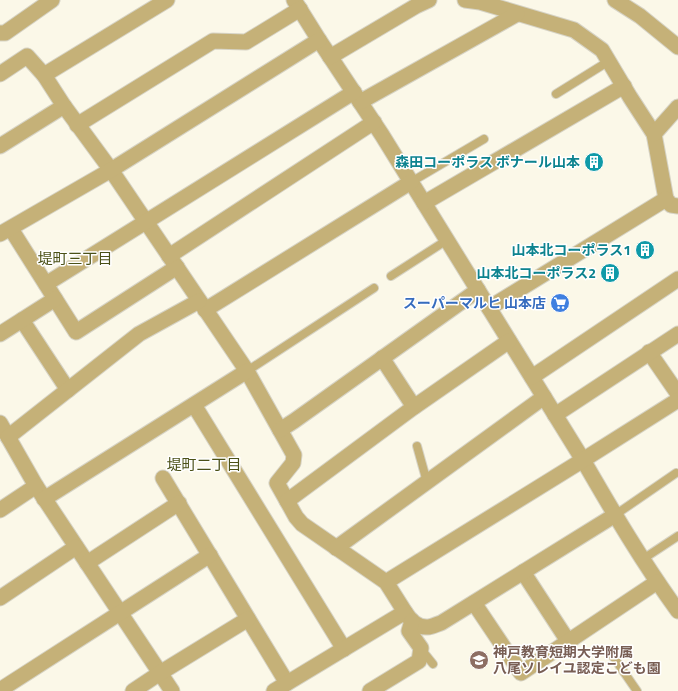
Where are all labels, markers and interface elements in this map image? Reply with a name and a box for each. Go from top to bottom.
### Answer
place label: 森田コーポラス ボナール山本 [395,151,580,172]
building icon: 森田コーポラス ボナール山本 [583,151,605,173]
place label: 山本北コーポラス1 [511,239,631,260]
building icon: 山本北コーポラス1 [634,239,656,261]
district label: 堤町三丁目 [37,247,113,270]
place label: 山本北コーポラス2 [476,262,596,283]
building icon: 山本北コーポラス2 [599,262,621,284]
place label: スーパーマルヒ 山本店 [403,292,546,313]
supermarket icon: スーパーマルヒ 山本店 [549,292,571,314]
district label: 堤町二丁目 [166,453,242,476]
place label: 神戸教育短期大学附属 八尾ソレイユ認定こども園 [493,641,661,678]
school or university icon: 神戸教育短期大学附属 八尾ソレイユ認定こども園 [468,649,490,671]

